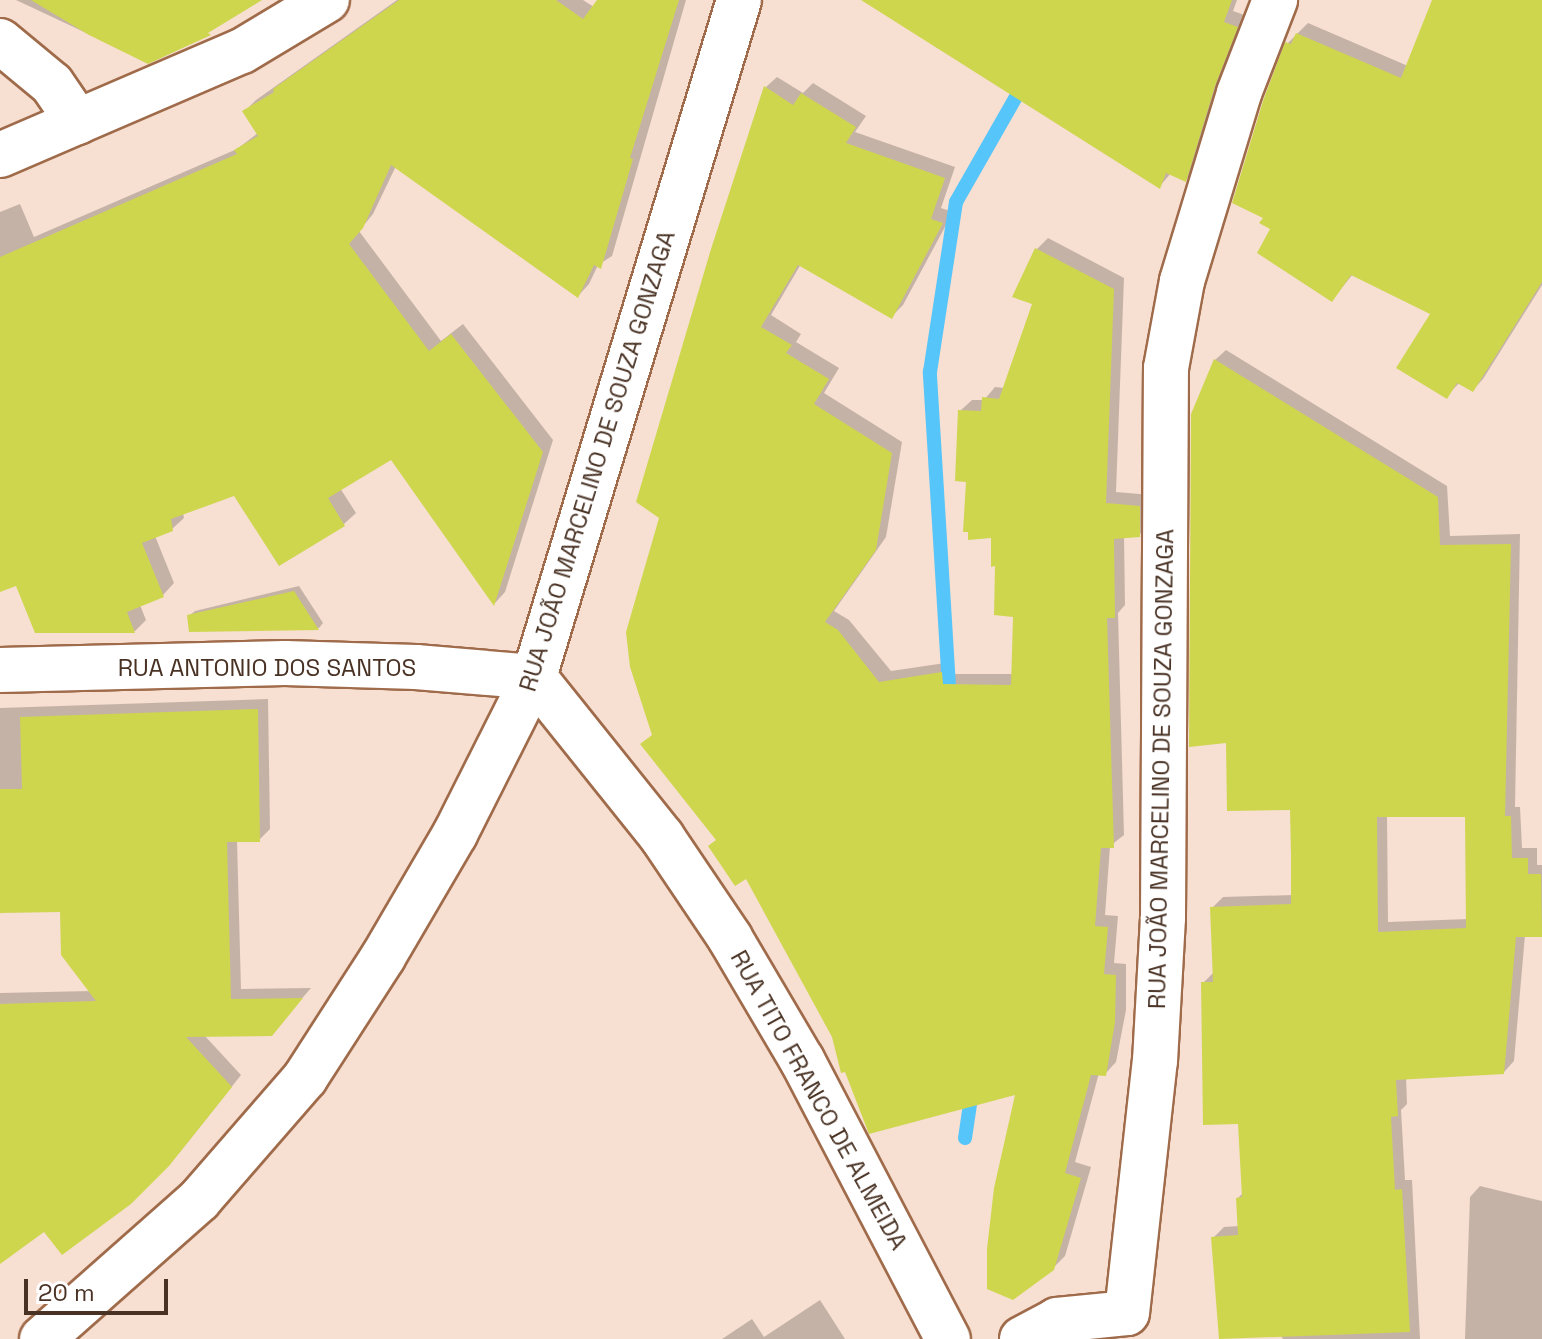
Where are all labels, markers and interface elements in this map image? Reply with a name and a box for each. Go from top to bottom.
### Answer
street label: RUA JOÃO MARCELINO DE SOUZA GONZAGA [513,227,681,695]
street label: RUA JOÃO MARCELINO DE SOUZA GONZAGA [1142,528,1180,1010]
street label: RUA ANTONIO DOS SANTOS [117,654,417,682]
street label: RUA TITO FRANCO DE ALMEIDA [724,945,914,1255]
scale bar [28,1263,172,1313]
text: 20 m [38,1277,95,1308]

